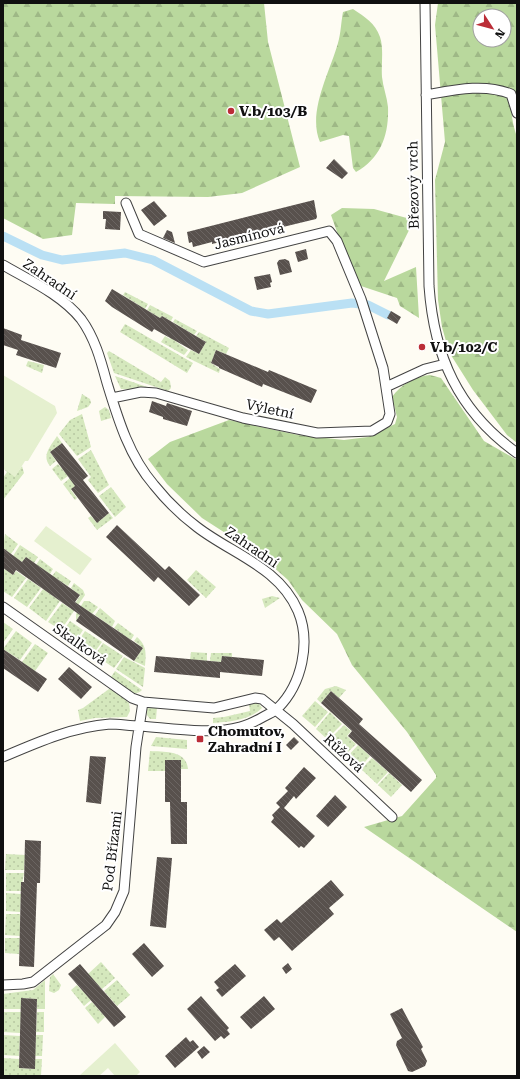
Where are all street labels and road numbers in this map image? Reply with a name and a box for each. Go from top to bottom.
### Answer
street label: Březový vrch [404,141,422,229]
street label: Jasmínová [212,219,286,252]
street label: Zahradní [20,255,80,303]
street label: Výletní [245,396,296,422]
street label: Zahradní [222,523,282,571]
street label: Skalková [50,620,110,668]
street label: Růžová [321,731,367,776]
street label: Pod Břízami [99,809,125,892]

